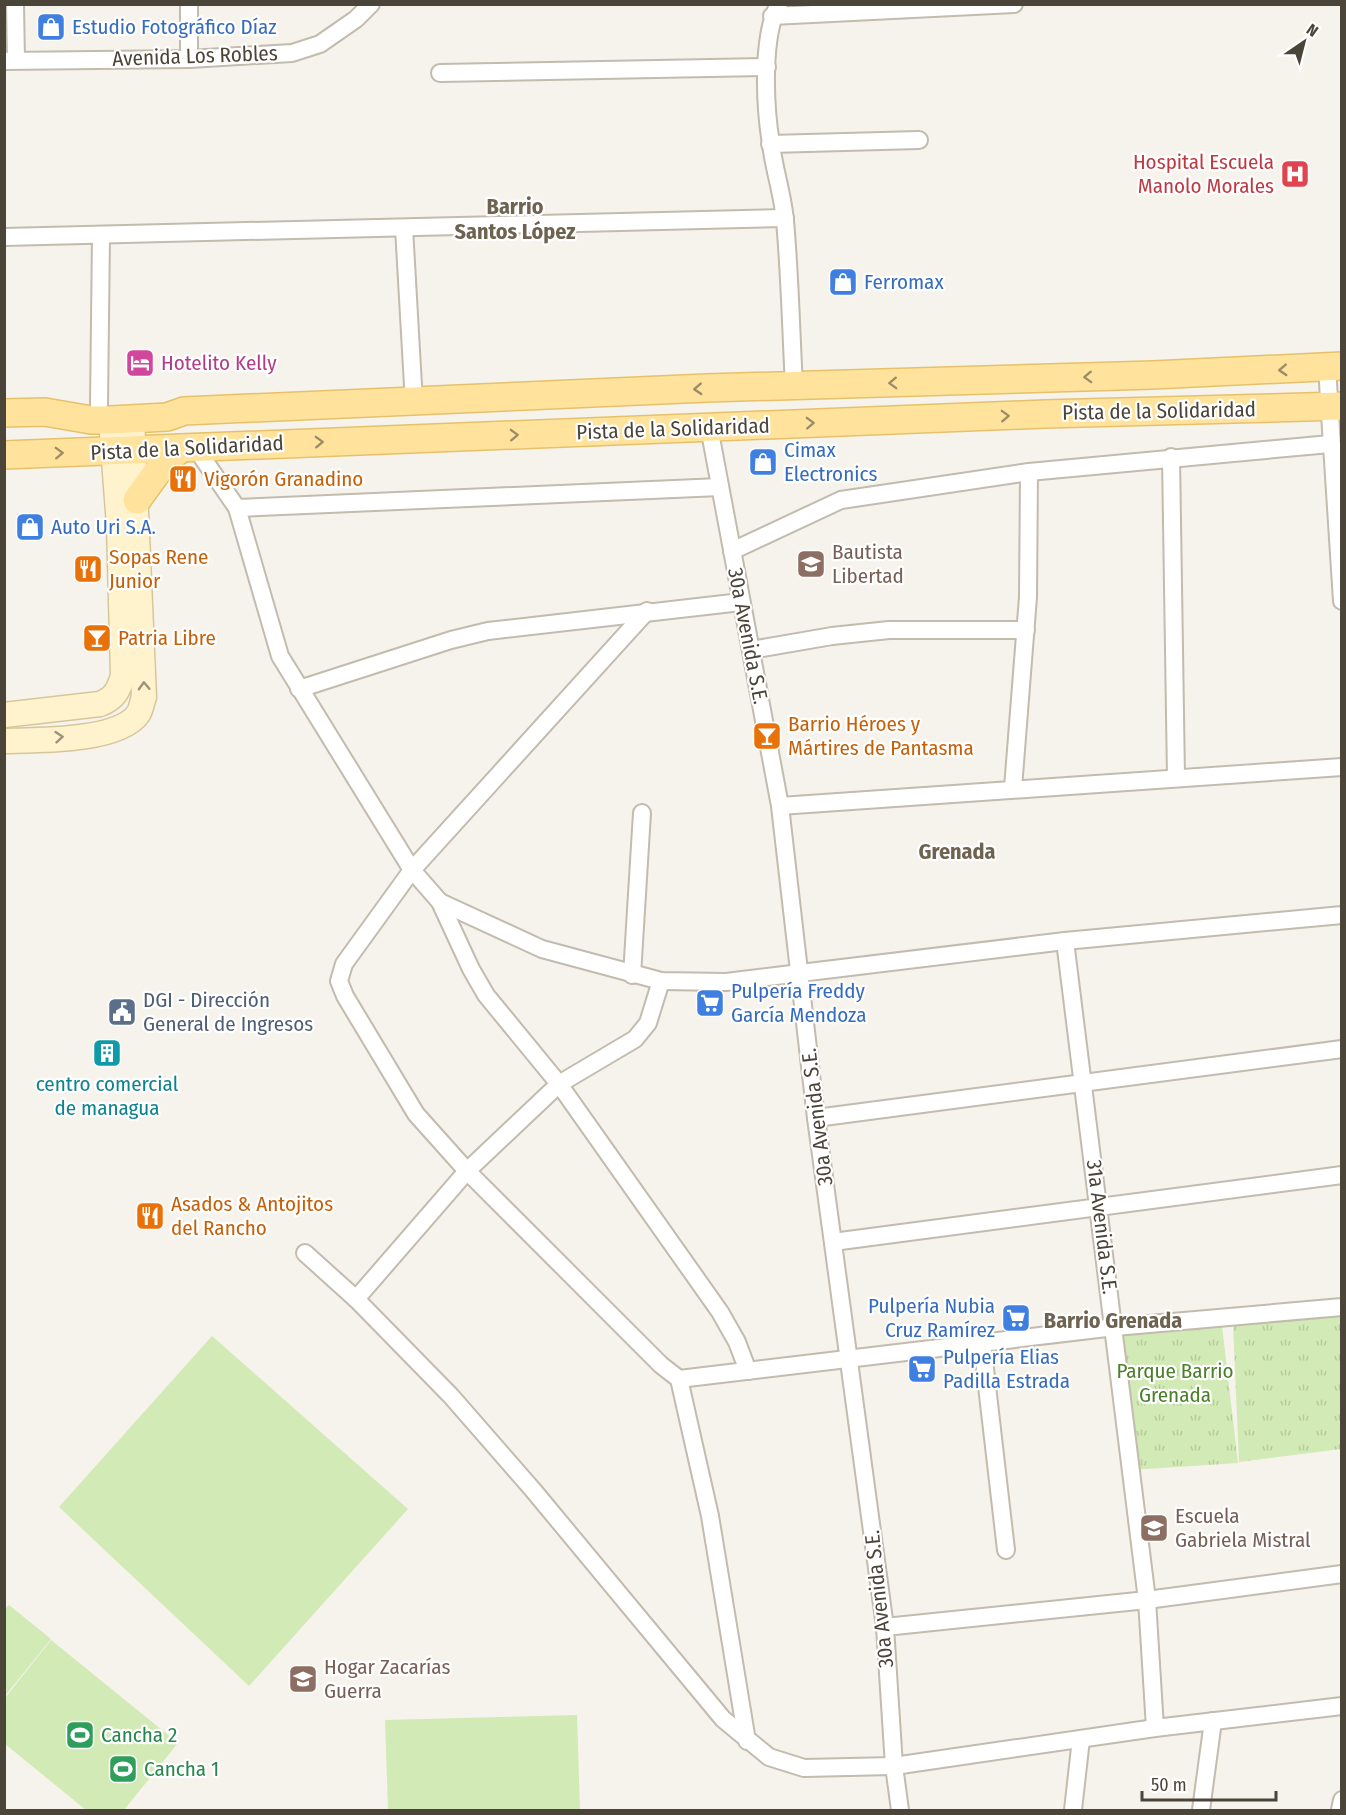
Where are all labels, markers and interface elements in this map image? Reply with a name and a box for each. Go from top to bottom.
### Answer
shop icon: Estudio Fotográfico Díaz [35,11,67,43]
north arrow [1274,12,1334,72]
place label: Estudio Fotográfico Díaz [72,14,277,40]
text: N [1303,20,1322,41]
street label: Avenida Los Robles [112,40,278,72]
place label: Hospital Escuela Manolo Morales [1133,149,1274,199]
hospital icon: Hospital Escuela Manolo Morales [1279,158,1311,190]
district label: Barrio Santos López [455,193,575,245]
shop icon: Ferromax [827,266,859,298]
place label: Ferromax [864,269,944,295]
hotel icon: Hotelito Kelly [124,347,156,379]
place label: Hotelito Kelly [161,350,277,376]
one-way arrow [1279,363,1288,376]
one-way arrow [1084,371,1093,383]
one-way arrow [889,377,898,389]
one-way arrow [694,382,703,395]
street label: Pista de la Solidaridad [1062,396,1256,426]
one-way arrow [1000,409,1009,422]
street label: Pista de la Solidaridad [576,413,770,445]
one-way arrow [805,417,814,430]
one-way arrow [509,428,518,441]
street label: Pista de la Solidaridad [90,430,284,466]
one-way arrow [314,436,323,448]
place label: Cimax Electronics [784,437,878,487]
shop icon: Cimax Electronics [747,446,779,478]
one-way arrow [55,447,64,459]
restaurant icon: Vigorón Granadino [167,463,199,495]
place label: Vigorón Granadino [204,466,363,492]
shop icon: Auto Uri S.A. [14,511,46,543]
place label: Auto Uri S.A. [51,514,156,540]
place label: Bautista Libertad [832,539,904,589]
place label: Sopas Rene Junior [109,544,208,594]
school or university icon: Bautista Libertad [795,548,827,580]
restaurant icon: Sopas Rene Junior [72,553,104,585]
street label: 30a Avenida S.E. [722,566,774,706]
bar icon: Patria Libre [81,622,113,654]
place label: Patria Libre [118,625,216,651]
one-way arrow [137,682,150,691]
place label: Barrio Héroes y Mártires de Pantasma [788,711,974,761]
bar icon: Barrio Héroes y Mártires de Pantasma [751,720,783,752]
one-way arrow [55,731,64,744]
district label: Grenada [919,838,996,865]
place label: Pulpería Freddy García Mendoza [731,978,866,1028]
place label: DGI - Dirección General de Ingresos [143,987,313,1037]
supermarket icon: Pulpería Freddy García Mendoza [694,987,726,1019]
public building icon: DGI - Dirección General de Ingresos [106,996,138,1028]
building icon: centro comercial de managua [91,1037,123,1069]
street label: 30a Avenida S.E. [796,1047,838,1187]
place label: centro comercial de managua [36,1071,179,1121]
street label: 31a Avenida S.E. [1081,1158,1123,1296]
place label: Asados & Antojitos del Rancho [171,1191,333,1241]
restaurant icon: Asados & Antojitos del Rancho [134,1200,166,1232]
place label: Pulpería Nubia Cruz Ramírez [868,1293,995,1343]
supermarket icon: Pulpería Nubia Cruz Ramírez [1000,1302,1032,1334]
district label: Barrio Grenada [1044,1307,1182,1334]
place label: Pulpería Elias Padilla Estrada [943,1344,1070,1394]
supermarket icon: Pulpería Elias Padilla Estrada [906,1353,938,1385]
park label: Parque Barrio Grenada [1116,1358,1234,1408]
place label: Escuela Gabriela Mistral [1175,1503,1311,1553]
school or university icon: Escuela Gabriela Mistral [1138,1512,1170,1544]
street label: 30a Avenida S.E. [859,1529,899,1669]
place label: Hogar Zacarías Guerra [324,1654,451,1704]
school or university icon: Hogar Zacarías Guerra [287,1663,319,1695]
sports icon: Cancha 2 [64,1719,96,1751]
place label: Cancha 2 [101,1722,177,1748]
sports icon: Cancha 1 [107,1753,139,1785]
place label: Cancha 1 [144,1756,219,1782]
scale bar [1142,1764,1276,1802]
text: 50 m [1151,1774,1187,1796]

